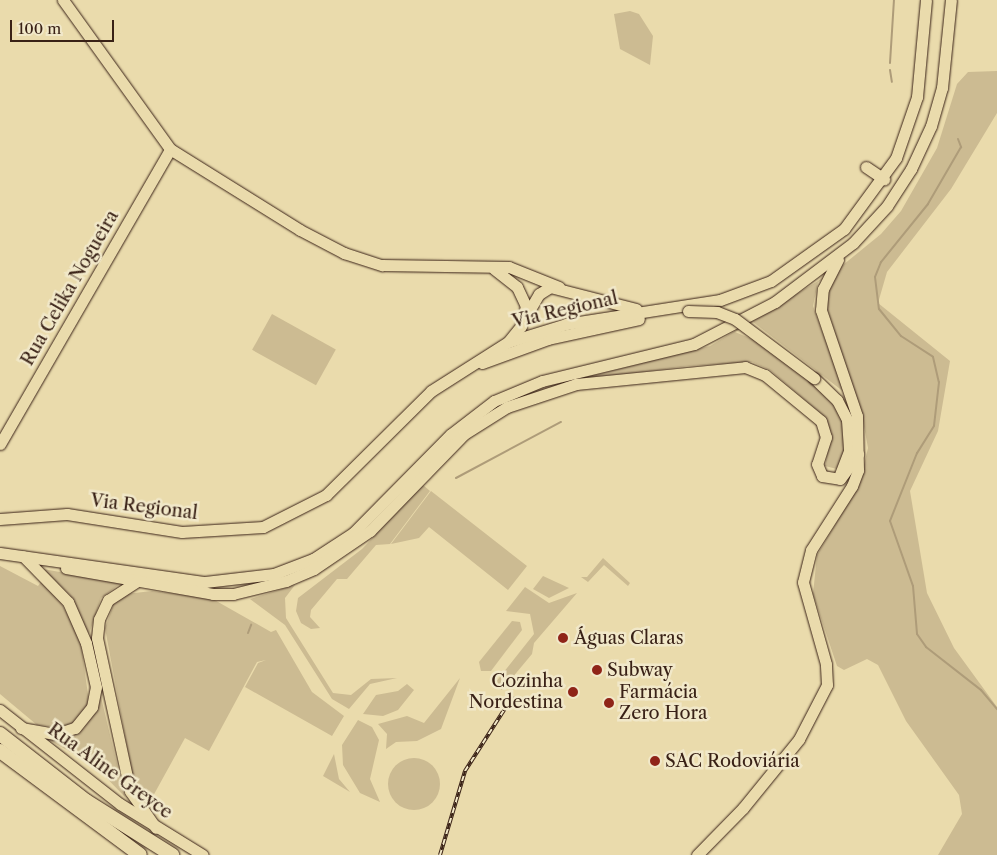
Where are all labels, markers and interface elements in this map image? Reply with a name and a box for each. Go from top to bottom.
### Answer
scale bar [12,10,116,42]
text: 100 m [18,19,61,38]
street label: Rua Celika Nogueira [17,206,123,370]
street label: Via Regional [510,287,620,333]
street label: Via Regional [89,490,199,524]
place label: Águas Claras [574,627,684,649]
marker: Águas Claras [556,631,570,645]
place label: Subway [607,659,673,681]
marker: Subway [591,664,603,676]
place label: Cozinha Nordestina [469,671,563,714]
place label: Farmácia Zero Hora [619,682,707,724]
marker: Cozinha Nordestina [567,686,579,698]
marker: Farmácia Zero Hora [603,697,615,709]
street label: Rua Aline Greyce [43,718,177,824]
place label: SAC Rodoviária [665,750,800,772]
marker: SAC Rodoviária [649,755,661,767]

